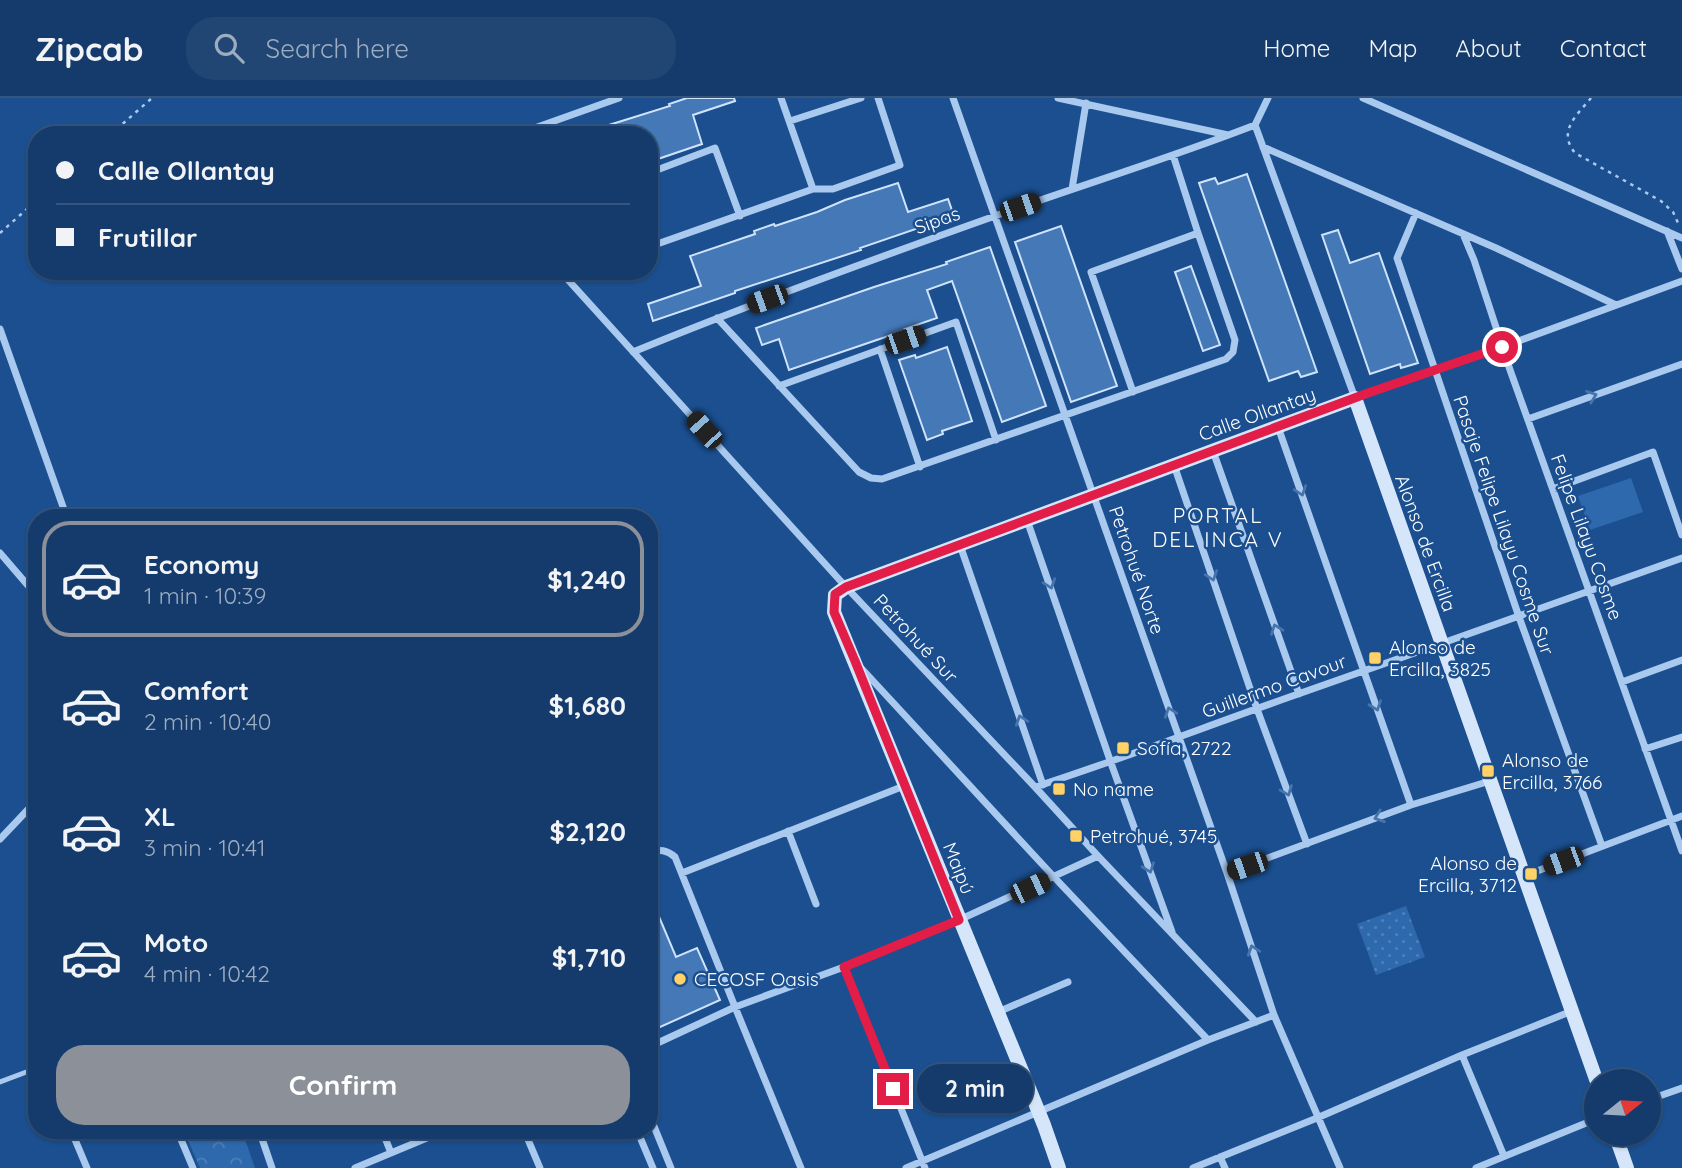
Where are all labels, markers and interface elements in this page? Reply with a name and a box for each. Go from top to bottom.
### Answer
search box [186,17,676,80]
text: Zipcab [35,28,144,69]
icon: search [210,29,248,67]
text: Search here [266,32,409,65]
text: Home [1263,33,1330,63]
text: Map [1368,33,1417,63]
text: About [1455,33,1522,63]
text: Contact [1560,33,1647,63]
text: Calle Ollantay [98,154,275,187]
car [997,190,1044,224]
street label: Sipas [911,201,963,239]
text: Frutillar [98,221,197,254]
car [744,282,791,316]
car [882,323,929,357]
route start [1486,331,1518,363]
street label: Calle Ollantay [1195,382,1319,446]
one-way arrow [1586,390,1598,404]
street label: Pasaje Felipe Lilayu Cosme Sur [1448,392,1560,659]
car [683,407,726,453]
street label: Felipe Lilayu Cosme [1546,451,1628,623]
street label: Alonso de Ercilla [1390,471,1462,615]
one-way arrow [1293,485,1307,497]
district label: PORTAL DEL INCA V [1152,502,1284,552]
street label: Petrohué Norte [1104,503,1170,637]
icon: car [60,548,123,611]
text: Economy [144,548,259,581]
text: $1,240 [547,563,626,596]
one-way arrow [1204,570,1218,582]
one-way arrow [1042,578,1056,590]
text: 1 min · 10:39 [144,581,266,610]
street label: Petrohué Sur [869,588,964,688]
one-way arrow [1270,624,1284,636]
place label: Alonso de Ercilla, 3825 [1389,635,1491,681]
street label: Guillermo Cavour [1199,649,1350,723]
marker: Alonso de Ercilla, 3825 [1367,650,1383,666]
icon: car [60,674,123,737]
text: Comfort [144,674,249,707]
text: $1,680 [549,689,626,722]
one-way arrow [1368,699,1382,711]
one-way arrow [1164,706,1178,718]
text: 2 min · 10:40 [144,707,272,736]
one-way arrow [1015,715,1029,727]
place label: Sofía, 2722 [1137,736,1231,760]
marker: Sofía, 2722 [1115,740,1131,756]
place label: Alonso de Ercilla, 3766 [1502,748,1602,794]
marker: Alonso de Ercilla, 3766 [1480,763,1496,779]
place label: No name [1073,777,1154,801]
marker: No name [1051,781,1067,797]
one-way arrow [1279,784,1293,796]
icon: car [60,800,123,863]
text: XL [144,800,176,833]
one-way arrow [1374,809,1386,823]
text: $2,120 [549,815,626,848]
place label: Petrohué, 3745 [1090,824,1217,848]
marker: Petrohué, 3745 [1068,828,1084,844]
text: 3 min · 10:41 [144,833,266,862]
street label: Maipú [938,839,980,897]
car [1540,844,1587,878]
car [1224,849,1271,883]
place label: Alonso de Ercilla, 3712 [1418,851,1517,897]
one-way arrow [1141,862,1155,874]
marker: Alonso de Ercilla, 3712 [1523,866,1539,882]
car [1007,870,1054,906]
icon: car [60,926,123,989]
text: Moto [144,926,208,959]
text: $1,710 [552,941,626,974]
one-way arrow [1246,944,1261,956]
text: 4 min · 10:42 [144,959,270,988]
place label: CECOSF Oasis [694,967,819,991]
marker: CECOSF Oasis [672,971,688,987]
button: Confirm [56,1045,630,1125]
callout: 2 min [917,1065,1033,1114]
north arrow [1584,1069,1661,1146]
map controls [1584,1069,1661,1146]
route end [877,1073,909,1105]
text: 2 min [945,1074,1005,1103]

